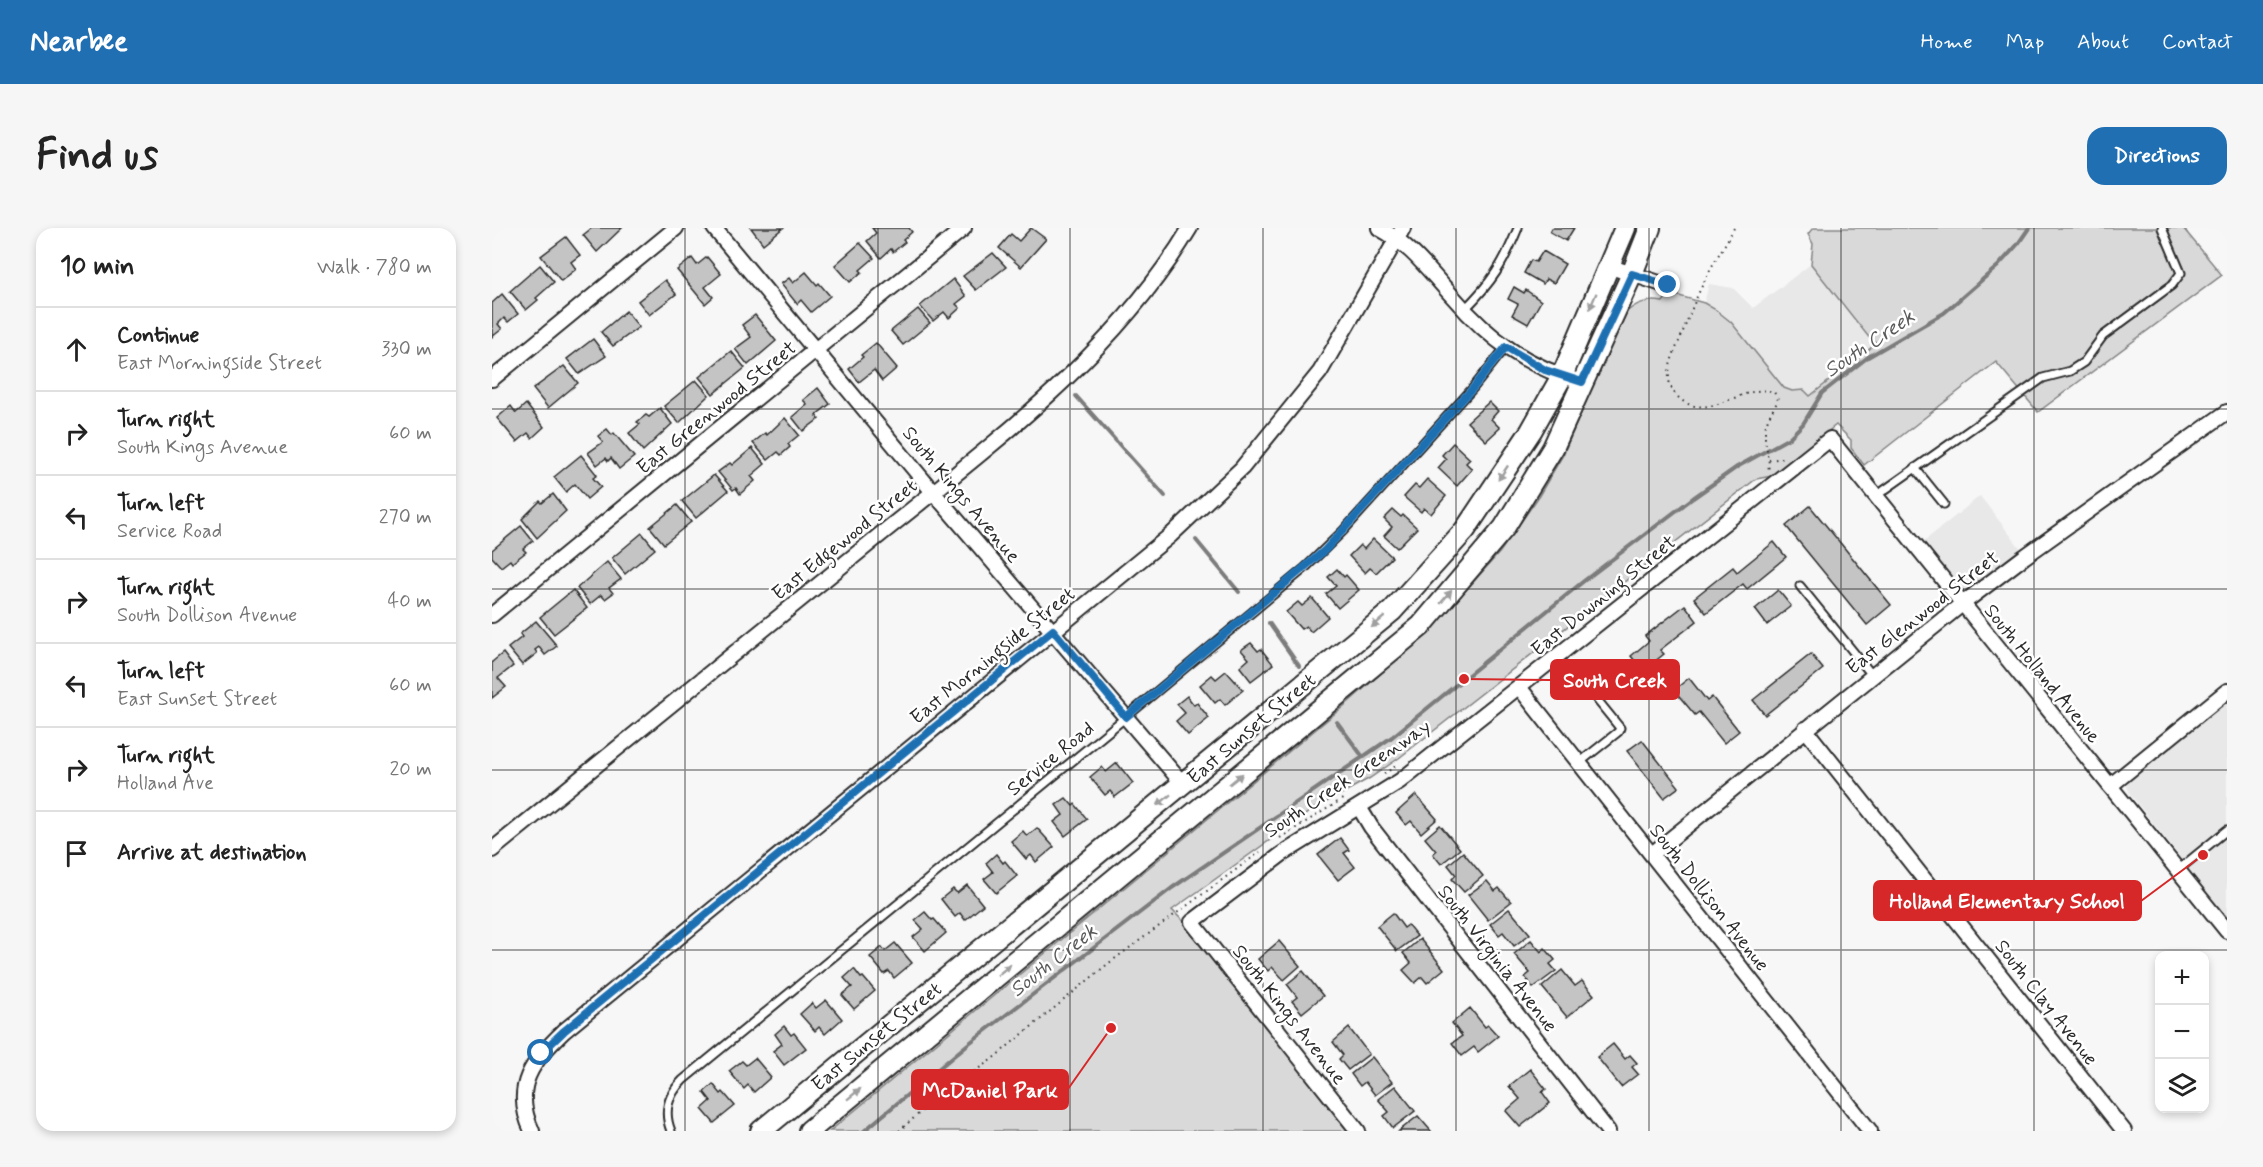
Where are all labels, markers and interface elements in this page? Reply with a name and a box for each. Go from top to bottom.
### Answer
text: Nearbee [30,24,128,61]
text: Home [1921,28,1973,56]
text: Map [2006,28,2044,56]
text: About [2077,28,2129,56]
text: Contact [2162,28,2233,56]
button: Directions [2087,127,2227,185]
text: Find us [36,129,158,184]
text: 10 min [60,250,135,284]
text: Walk · 780 m [317,254,432,281]
route end [1654,271,1680,297]
one-way arrow [1588,292,1597,310]
water label: South Creek [1819,303,1920,384]
text: Continue [117,322,199,350]
icon: ahead [60,333,93,366]
street label: East Greenwood Street [631,335,803,481]
text: 330 m [381,336,432,363]
text: East Morningside Street [117,350,322,377]
text: Turn right [117,406,215,434]
icon: right [60,417,93,450]
text: 60 m [389,420,432,447]
street label: South Kings Avenue [895,421,1026,570]
text: South Kings Avenue [117,434,288,461]
one-way arrow [1498,465,1509,481]
street label: East Edgewood Street [767,473,925,609]
text: Turn left [117,490,205,518]
icon: left [60,501,93,534]
text: 270 m [379,504,432,531]
text: Service Road [117,518,222,545]
street label: East Downing Street [1526,529,1683,665]
street label: East Glenwood Street [1841,545,2005,681]
text: Turn right [117,574,215,602]
street label: East Morningside Street [905,581,1082,733]
icon: right [60,585,93,618]
text: 40 m [388,588,432,615]
one-way arrow [1439,589,1452,604]
street label: South Holland Avenue [1977,599,2107,749]
text: South Dollison Avenue [117,602,297,629]
one-way arrow [1371,615,1386,628]
text: Turn left [117,658,205,686]
callout: South Creek [1551,660,1679,699]
street label: East Sunset Street [1182,667,1322,791]
text: South Creek [1563,667,1667,695]
icon: left [60,669,93,702]
text: 60 m [389,672,432,699]
text: East Sunset Street [117,686,277,713]
street label: South Creek Greenway [1259,714,1436,845]
street label: Service Road [1002,716,1100,803]
text: Turn right [117,742,215,770]
icon: right [60,753,93,786]
text: 20 m [389,756,432,783]
text: Holland Ave [117,770,214,797]
one-way arrow [1228,773,1243,786]
one-way arrow [1157,793,1172,806]
street label: South Dollison Avenue [1643,819,1775,977]
icon: arrive [60,837,93,870]
text: Arrive at destination [117,839,307,867]
street label: South Virginia Avenue [1430,879,1563,1039]
callout: Holland Elementary School [1874,881,2141,920]
text: Holland Elementary School [1889,888,2125,916]
water label: South Creek [1004,918,1103,1004]
street label: South Clay Avenue [1988,934,2104,1072]
street label: South Kings Avenue [1225,939,1352,1091]
map controls [2155,951,2209,1113]
button: + [2155,951,2209,1005]
one-way arrow [996,963,1012,976]
street label: East Sunset Street [806,976,948,1098]
button: − [2155,1005,2209,1059]
route start [527,1039,553,1065]
button: layers [2155,1059,2209,1113]
callout: McDaniel Park [912,1070,1068,1109]
text: McDaniel Park [922,1077,1058,1105]
one-way arrow [846,1087,862,1100]

